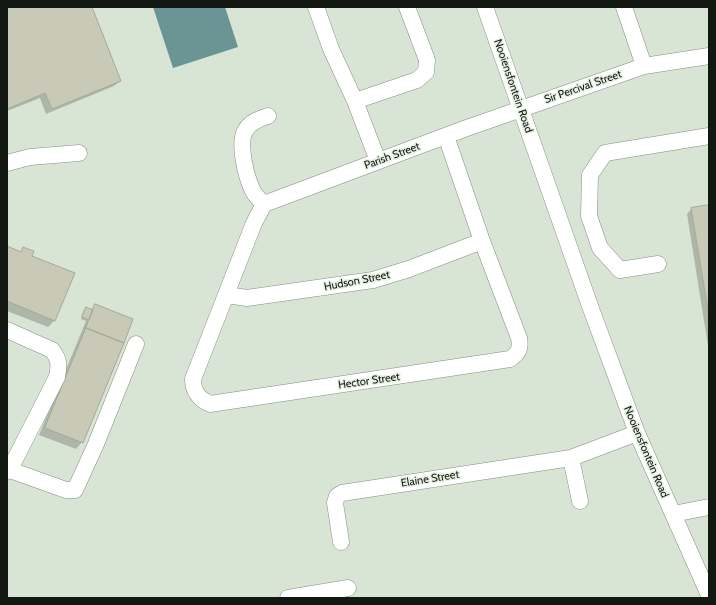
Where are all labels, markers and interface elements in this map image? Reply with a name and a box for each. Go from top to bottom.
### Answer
street label: Nooiensfontein Road [491,37,535,135]
street label: Sir Percival Street [543,68,623,106]
street label: Parish Street [362,140,422,172]
street label: Hudson Street [323,268,391,294]
street label: Hector Street [337,370,401,392]
street label: Nooiensfontein Road [621,404,671,500]
street label: Elaine Street [400,468,460,490]

